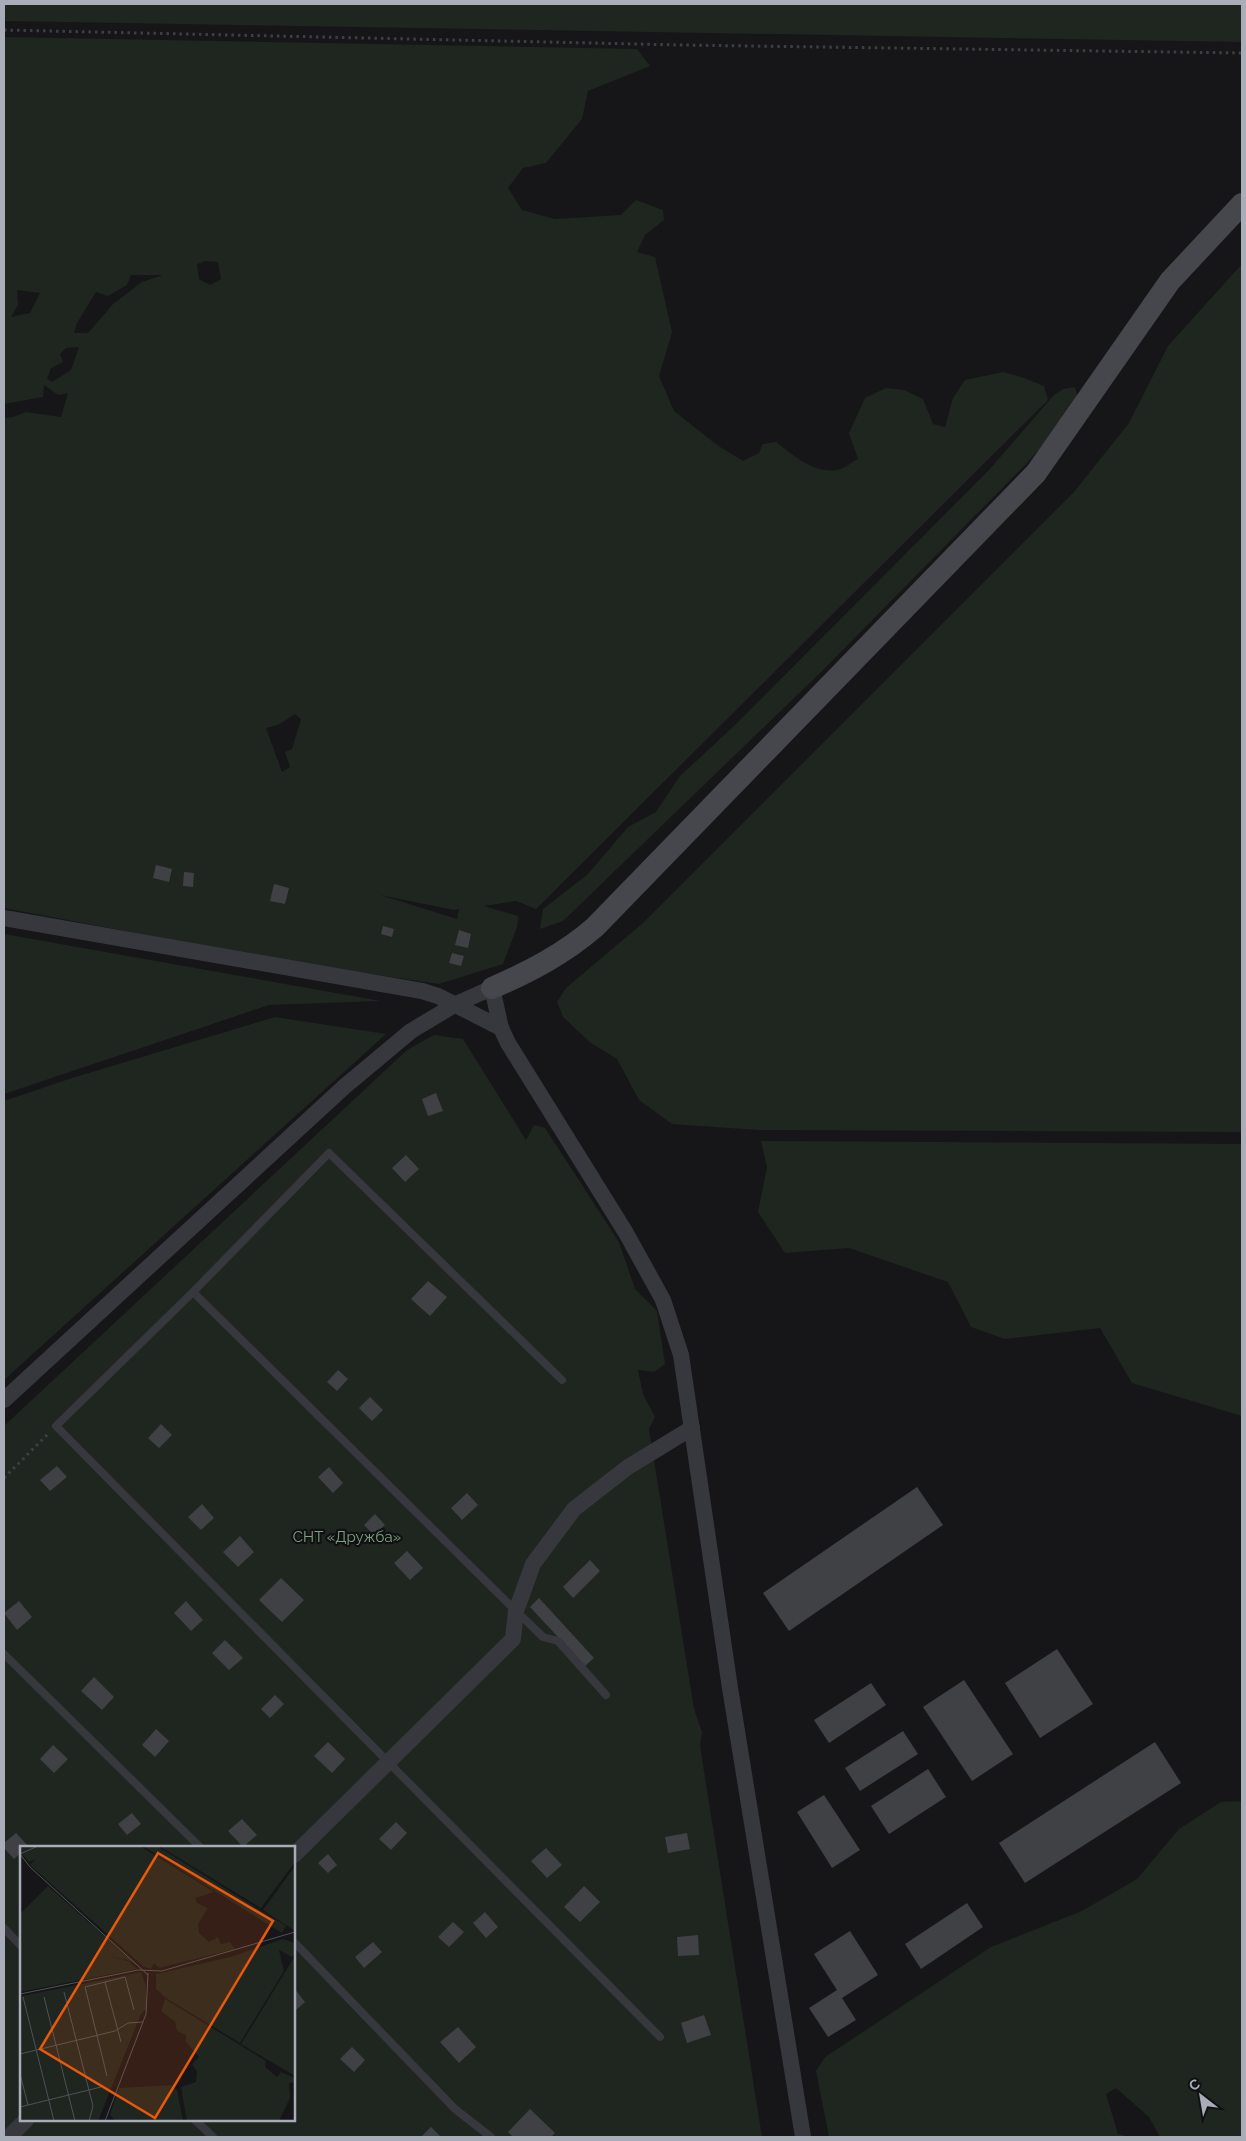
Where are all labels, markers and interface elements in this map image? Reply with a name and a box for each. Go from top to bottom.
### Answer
park label: СНТ «Дружба» [293,1528,401,1546]
inset map [20,1846,295,2121]
north arrow [1176,2071,1226,2121]
text: С [1186,2075,1203,2094]

